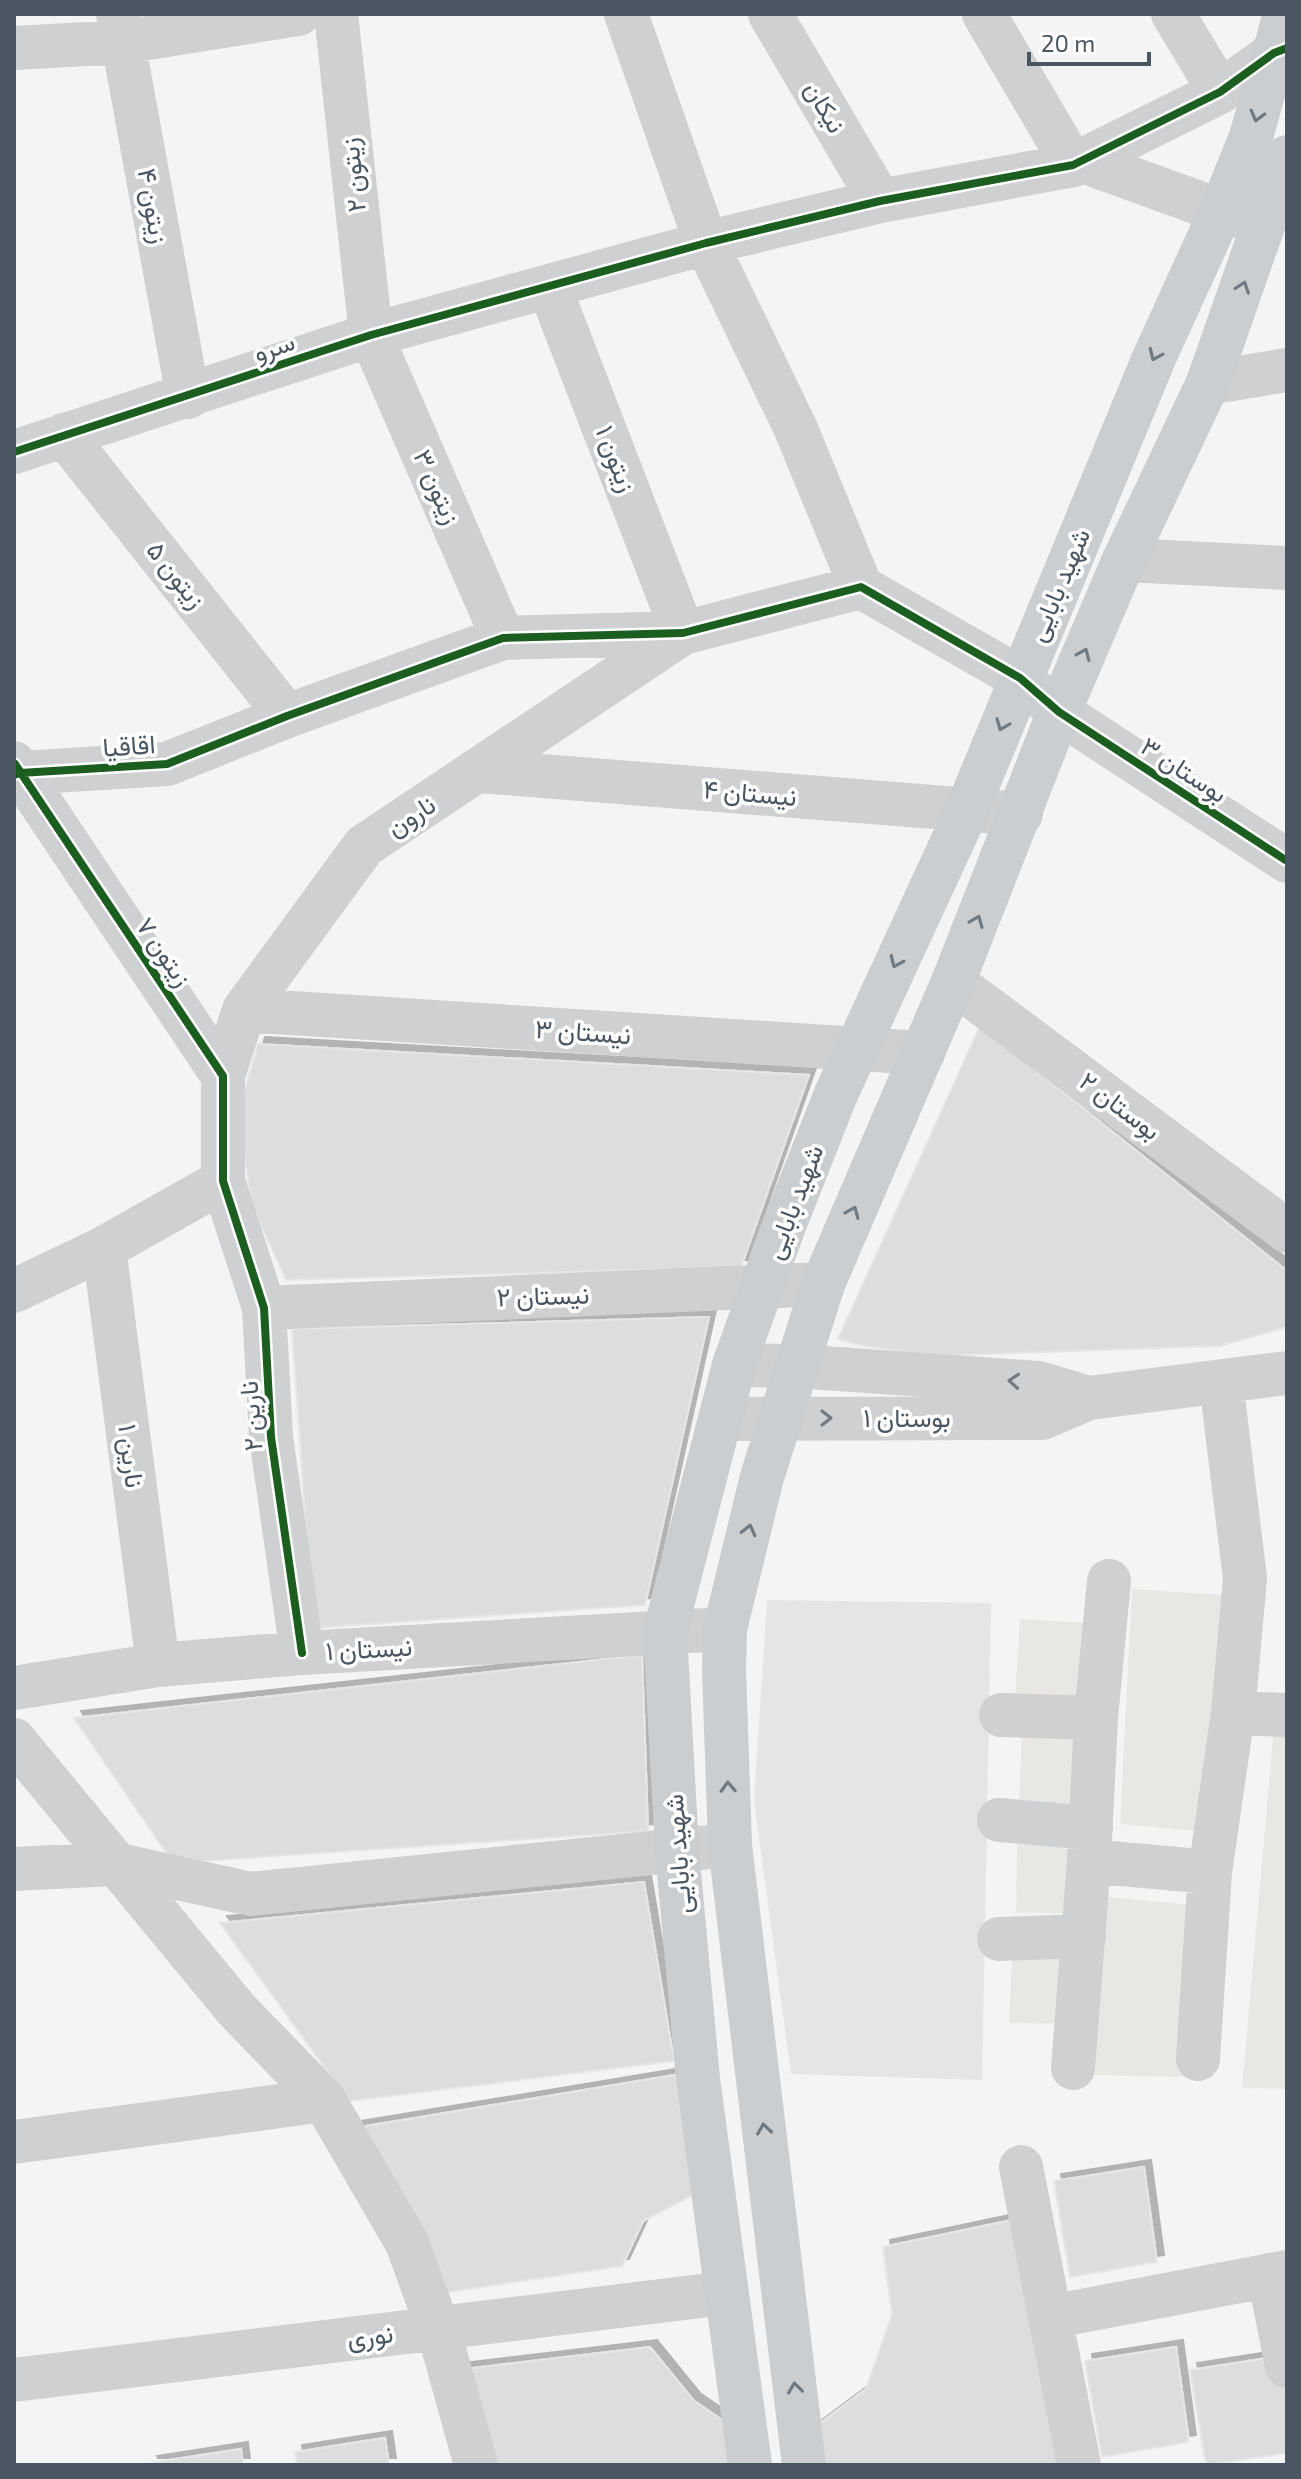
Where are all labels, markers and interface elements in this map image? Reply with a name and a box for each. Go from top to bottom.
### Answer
scale bar [1029,16,1149,66]
text: 20 m [1041,28,1095,57]
street label: نیکان [798,75,853,138]
one-way arrow [1249,109,1266,123]
street label: زیتون ۲ [332,136,373,214]
street label: زیتون ۴ [131,166,176,246]
one-way arrow [1233,281,1250,295]
street label: سرو [249,324,299,369]
one-way arrow [1149,347,1165,361]
street label: زیتون ۱ [589,421,644,497]
street label: زیتون ۳ [406,444,468,529]
street label: شهید بابایی [1020,523,1097,646]
street label: زیتون ۵ [140,534,213,615]
one-way arrow [1075,648,1091,662]
one-way arrow [995,717,1011,731]
street label: اقاقیا [101,727,156,763]
street label: بوستان ۳ [1135,729,1234,810]
street label: نیستان ۴ [702,772,798,812]
street label: نارون [380,788,441,844]
street label: زیتون ۷ [129,911,200,993]
one-way arrow [968,915,984,929]
one-way arrow [890,954,906,968]
street label: نیستان ۳ [534,1012,632,1050]
street label: بوستان ۲ [1073,1064,1168,1147]
street label: شهید بابایی [757,1140,830,1264]
one-way arrow [844,1206,860,1220]
street label: نیستان ۲ [496,1277,590,1313]
one-way arrow [1007,1373,1020,1390]
street label: نارین ۲ [232,1380,269,1452]
street label: بوستان ۱ [863,1401,951,1434]
one-way arrow [820,1409,833,1427]
street label: نارین ۱ [111,1422,152,1490]
one-way arrow [740,1524,757,1538]
street label: نیستان ۱ [325,1630,413,1666]
one-way arrow [719,1780,736,1793]
street label: شهید بابایی [657,1793,698,1915]
one-way arrow [756,2123,773,2136]
street label: نوری [345,2316,395,2355]
one-way arrow [787,2381,804,2394]

